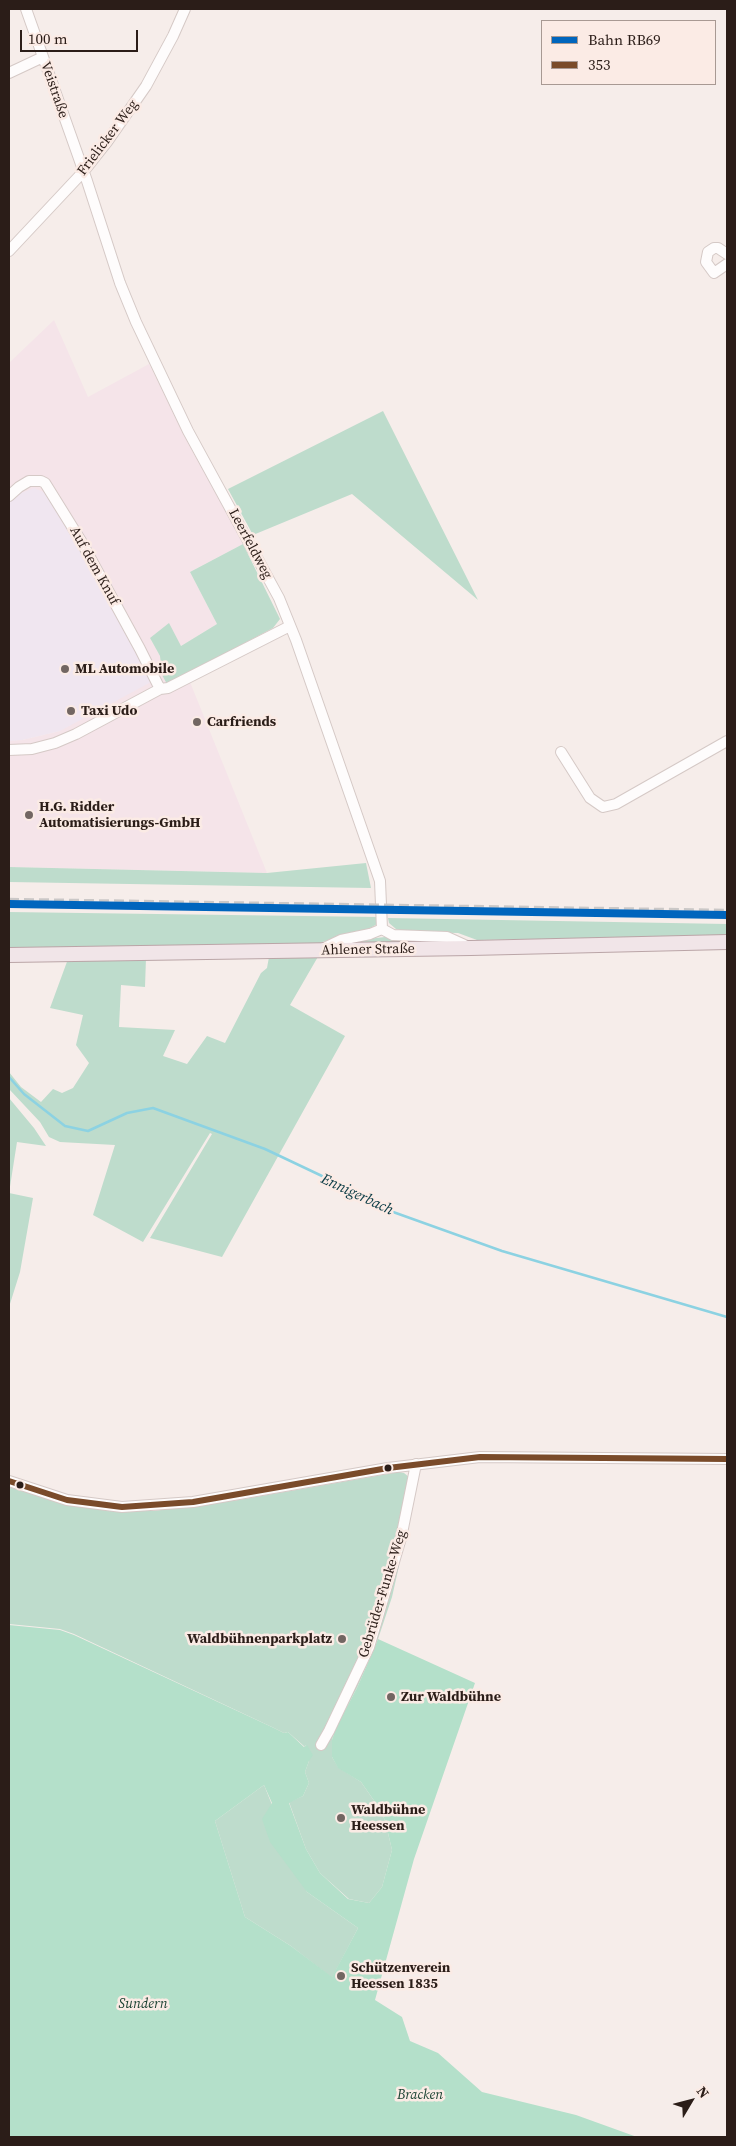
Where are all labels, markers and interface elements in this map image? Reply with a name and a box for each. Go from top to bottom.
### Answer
scale bar [22,20,140,52]
legend [541,20,716,85]
text: 100 m [28,28,68,49]
text: Bahn RB69 [588,29,661,50]
text: 353 [588,54,611,75]
street label: Veistraße [37,60,71,120]
street label: Frielicker Weg [74,97,142,179]
street label: Leerfeldweg [224,506,276,582]
street label: Auf dem Knuf [66,524,122,608]
place label: ML Automobile [75,661,174,677]
marker: ML Automobile [59,663,71,675]
place label: Taxi Udo [81,703,137,719]
marker: Taxi Udo [65,705,77,717]
place label: Carfriends [207,714,276,730]
marker: Carfriends [191,716,203,728]
place label: H.G. Ridder Automatisierungs-GmbH [39,799,200,832]
marker: H.G. Ridder Automatisierungs-GmbH [23,809,35,821]
street label: Ahlener Straße [321,941,415,959]
water label: Ennigerbach [318,1170,396,1220]
unlabelled marker [383,1463,393,1473]
unlabelled marker [15,1480,25,1490]
street label: Gebrüder-Funke-Weg [356,1528,410,1660]
place label: Waldbühnenparkplatz [187,1631,332,1647]
marker: Waldbühnenparkplatz [336,1633,348,1645]
place label: Zur Waldbühne [401,1689,501,1705]
marker: Zur Waldbühne [385,1691,397,1703]
place label: Waldbühne Heessen [351,1802,425,1834]
marker: Waldbühne Heessen [335,1812,347,1824]
place label: Schützenverein Heessen 1835 [351,1960,450,1992]
marker: Schützenverein Heessen 1835 [335,1970,347,1982]
park label: Sundern [118,1996,168,2012]
north arrow [666,2076,716,2126]
text: N [692,2082,714,2102]
park label: Bracken [397,2087,443,2103]

